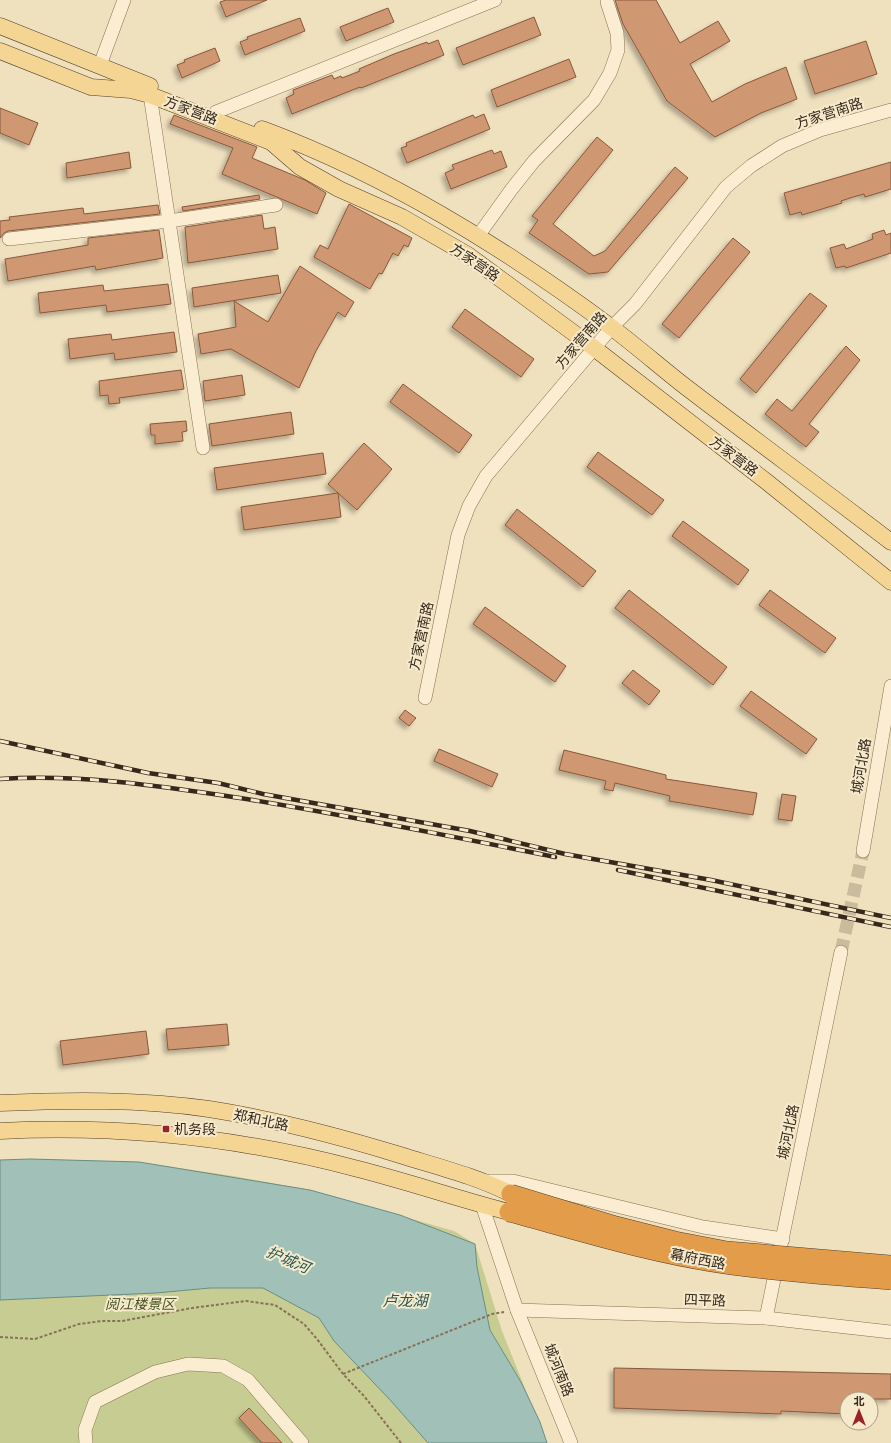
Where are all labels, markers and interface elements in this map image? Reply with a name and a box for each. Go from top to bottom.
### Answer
street label: 方家营路 [162,92,220,128]
street label: 方家营南路 [793,95,865,132]
street label: 方家营路 [447,240,503,285]
street label: 方家营南路 [552,308,611,372]
street label: 方家营路 [706,433,761,480]
street label: 方家营南路 [406,600,437,672]
street label: 城河北路 [848,737,875,795]
street label: 城河北路 [774,1103,803,1161]
street label: 郑和北路 [232,1106,290,1135]
place label: 机务段 [174,1121,216,1138]
marker: 机务段 [161,1124,171,1134]
water label: 护城河 [264,1243,315,1278]
street label: 幕府西路 [669,1246,727,1273]
street label: 四平路 [684,1291,726,1310]
water label: 卢龙湖 [382,1292,429,1310]
park label: 阅江楼景区 [105,1296,177,1313]
street label: 城河南路 [540,1341,577,1399]
north arrow [839,1391,879,1431]
text: 北 [854,1395,865,1408]

